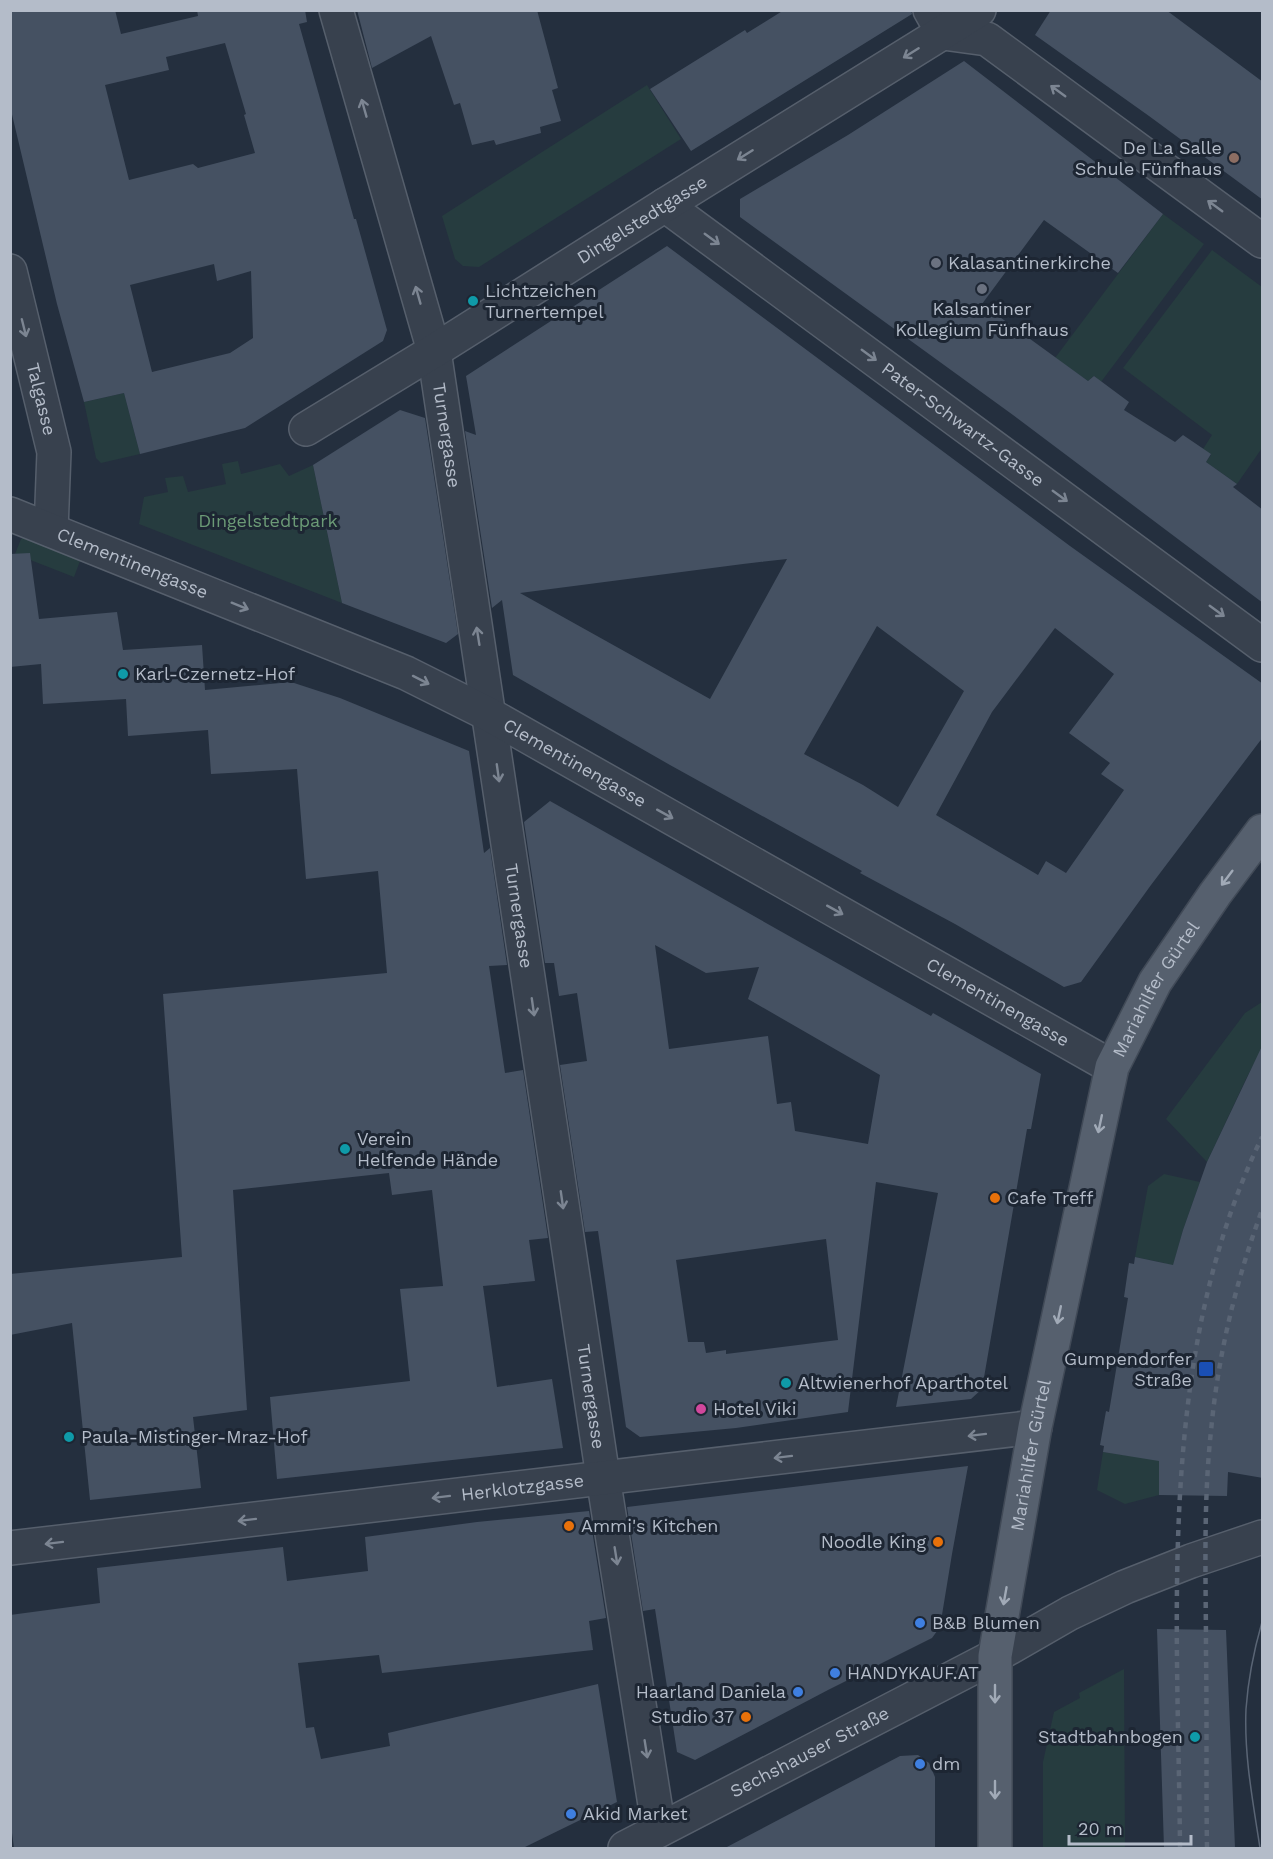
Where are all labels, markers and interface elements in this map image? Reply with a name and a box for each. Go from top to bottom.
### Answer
one-way arrow [903,47,920,59]
one-way arrow [1050,85,1066,98]
one-way arrow [358,99,369,118]
place label: De La Salle Schule Fünfhaus [1075,137,1222,179]
one-way arrow [737,150,754,162]
marker: De La Salle Schule Fünfhaus [1227,151,1241,165]
street label: Dingelstedtgasse [573,170,711,268]
one-way arrow [1208,200,1224,212]
one-way arrow [704,233,720,246]
place label: Kalasantinerkirche [948,252,1111,273]
marker: Kalasantinerkirche [929,256,943,270]
place label: Lichtzeichen Turnertempel [485,280,604,322]
marker: Kalsantiner Kollegium Fünfhaus [975,282,989,296]
one-way arrow [411,286,423,305]
marker: Lichtzeichen Turnertempel [466,294,480,308]
place label: Kalsantiner Kollegium Fünfhaus [895,298,1069,340]
one-way arrow [19,318,31,337]
one-way arrow [861,349,877,361]
street label: Pater-Schwartz-Gasse [878,357,1048,491]
street label: Talgasse [23,361,61,438]
street label: Turnergasse [429,381,465,489]
one-way arrow [1051,489,1067,502]
park label: Dingelstedtpark [198,510,338,531]
street label: Clementinengasse [54,523,211,602]
one-way arrow [230,602,249,613]
one-way arrow [1208,605,1224,618]
one-way arrow [472,627,483,647]
place label: Karl-Czernetz-Hof [135,663,295,684]
marker: Karl-Czernetz-Hof [116,667,130,681]
one-way arrow [411,675,429,686]
street label: Clementinengasse [500,714,650,811]
one-way arrow [493,762,504,782]
one-way arrow [656,808,673,820]
street label: Turnergasse [501,862,538,970]
one-way arrow [1221,869,1234,885]
one-way arrow [826,904,843,916]
street label: Mariahilfer Gürtel [1108,917,1204,1060]
street label: Clementinengasse [923,953,1073,1051]
one-way arrow [528,997,539,1017]
one-way arrow [1093,1115,1105,1134]
place label: Verein Helfende Hände [357,1128,498,1170]
marker: Verein Helfende Hände [338,1142,352,1156]
place label: Cafe Treff [1007,1187,1093,1208]
one-way arrow [556,1190,567,1209]
marker: Cafe Treff [988,1191,1002,1205]
one-way arrow [1053,1305,1064,1324]
street label: Turnergasse [573,1343,610,1450]
place label: Gumpendorfer Straße [1064,1348,1192,1390]
marker: Gumpendorfer Straße [1197,1360,1215,1378]
place label: Altwienerhof Aparthotel [798,1372,1009,1393]
marker: Altwienerhof Aparthotel [779,1376,793,1390]
street label: Mariahilfer Gürtel [1006,1377,1055,1533]
place label: Hotel Viki [713,1398,796,1419]
marker: Hotel Viki [694,1402,708,1416]
place label: Paula-Mistinger-Mraz-Hof [81,1426,307,1447]
one-way arrow [967,1429,987,1440]
marker: Paula-Mistinger-Mraz-Hof [62,1430,76,1444]
one-way arrow [774,1452,793,1463]
street label: Herklotzgasse [460,1469,585,1505]
one-way arrow [431,1492,451,1503]
one-way arrow [238,1515,258,1526]
place label: Ammi's Kitchen [581,1515,718,1536]
marker: Ammi's Kitchen [562,1519,576,1533]
place label: Noodle King [821,1531,926,1552]
marker: Noodle King [931,1535,945,1549]
one-way arrow [44,1538,64,1549]
one-way arrow [610,1546,621,1565]
one-way arrow [1000,1586,1011,1605]
place label: B&B Blumen [932,1612,1040,1633]
marker: B&B Blumen [913,1616,927,1630]
place label: HANDYKAUF.AT [847,1662,979,1683]
marker: HANDYKAUF.AT [828,1666,842,1680]
place label: Haarland Daniela [636,1681,786,1702]
one-way arrow [989,1683,1001,1703]
marker: Haarland Daniela [791,1685,805,1699]
street label: Sechshauser Straße [726,1702,892,1802]
place label: Studio 37 [651,1706,734,1727]
marker: Studio 37 [739,1710,753,1724]
place label: Stadtbahnbogen [1038,1726,1183,1747]
marker: Stadtbahnbogen [1188,1730,1202,1744]
one-way arrow [641,1738,652,1758]
place label: dm [932,1753,960,1774]
marker: dm [913,1757,927,1771]
one-way arrow [989,1780,1001,1800]
place label: Akid Market [583,1803,688,1824]
marker: Akid Market [564,1807,578,1821]
scale bar [1069,1808,1190,1846]
text: 20 m [1078,1818,1123,1839]

